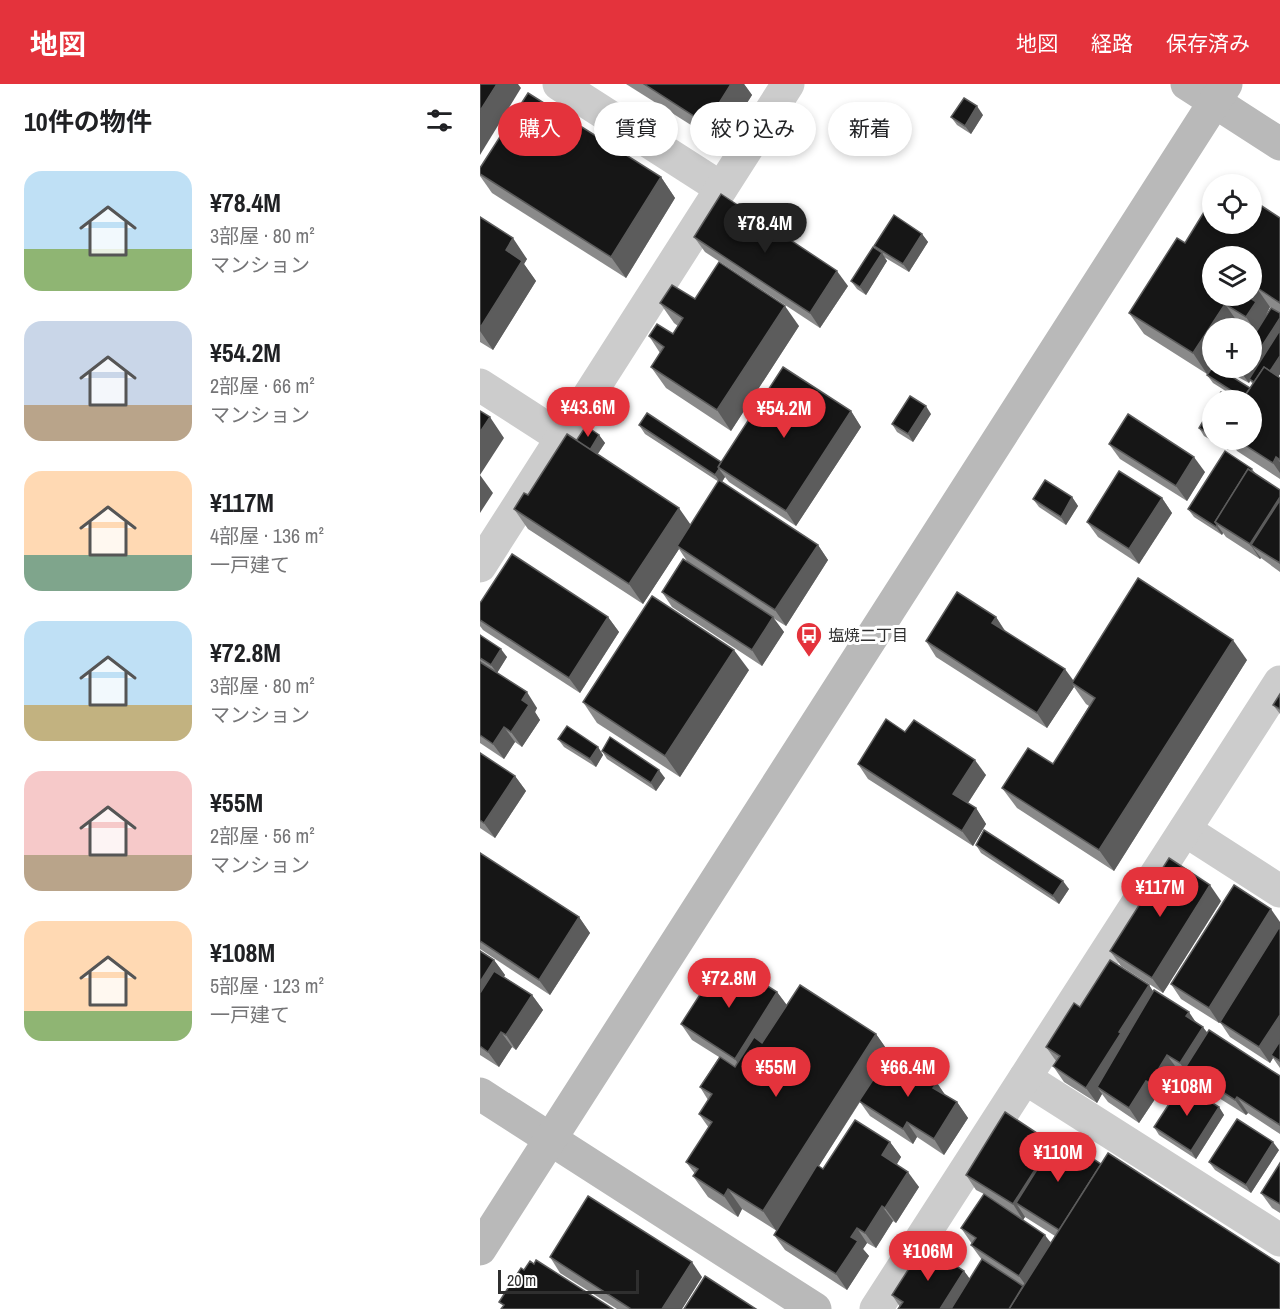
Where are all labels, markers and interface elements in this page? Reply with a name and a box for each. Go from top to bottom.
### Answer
text: 地図 [30,25,86,63]
text: 地図 [1016,29,1058,58]
text: 経路 [1091,29,1133,58]
text: 保存済み [1166,29,1250,58]
chip: 購入 [498,102,582,156]
chip: 賃貸 [594,102,678,156]
chip: 絞り込み [690,102,816,156]
chip: 新着 [828,102,912,156]
text: 10件の物件 [24,104,152,139]
icon: filters [423,104,456,137]
map controls [1202,174,1262,450]
button: locate [1202,174,1262,234]
text: ¥78.4M [210,185,281,220]
icon: home [72,195,144,267]
pin: ¥78.4M [716,203,814,254]
text: ¥78.4M [738,209,792,236]
text: 3部屋 · 80 m² [210,222,315,249]
button: layers [1202,246,1262,306]
text: マンション [210,251,310,278]
button: + [1202,318,1262,378]
text: ¥54.2M [210,335,281,370]
icon: home [72,345,144,417]
text: 2部屋 · 66 m² [210,372,315,399]
pin: ¥43.6M [539,387,637,438]
pin: ¥54.2M [735,388,833,439]
button: − [1202,390,1262,450]
text: ¥43.6M [561,393,615,420]
text: ¥54.2M [757,394,811,421]
text: マンション [210,401,310,428]
text: ¥117M [210,485,274,520]
icon: home [72,495,144,567]
text: 4部屋 · 136 m² [210,522,324,549]
text: 一戸建て [210,551,290,578]
bus stop icon: 塩焼二丁目 [794,620,824,658]
place label: 塩焼二丁目 [828,624,908,646]
text: ¥72.8M [210,635,281,670]
icon: home [72,645,144,717]
text: 3部屋 · 80 m² [210,672,315,699]
text: マンション [210,701,310,728]
text: ¥55M [210,785,263,820]
icon: home [72,795,144,867]
text: 2部屋 · 56 m² [210,822,315,849]
text: マンション [210,851,310,878]
pin: ¥117M [1118,867,1202,918]
text: ¥117M [1135,873,1185,900]
text: ¥108M [210,935,275,970]
icon: home [72,945,144,1017]
pin: ¥72.8M [680,958,778,1009]
text: ¥72.8M [702,964,756,991]
text: 5部屋 · 123 m² [210,972,324,999]
text: 一戸建て [210,1001,290,1028]
pin: ¥55M [740,1047,812,1098]
pin: ¥66.4M [859,1047,957,1098]
text: ¥55M [755,1053,797,1080]
text: ¥66.4M [881,1053,935,1080]
pin: ¥108M [1145,1066,1229,1117]
text: ¥108M [1162,1072,1212,1099]
pin: ¥110M [1016,1132,1100,1183]
text: ¥110M [1033,1138,1083,1165]
pin: ¥106M [886,1231,970,1282]
text: ¥106M [903,1237,953,1264]
scale bar [498,1267,639,1294]
text: 20 m [507,1269,536,1291]

